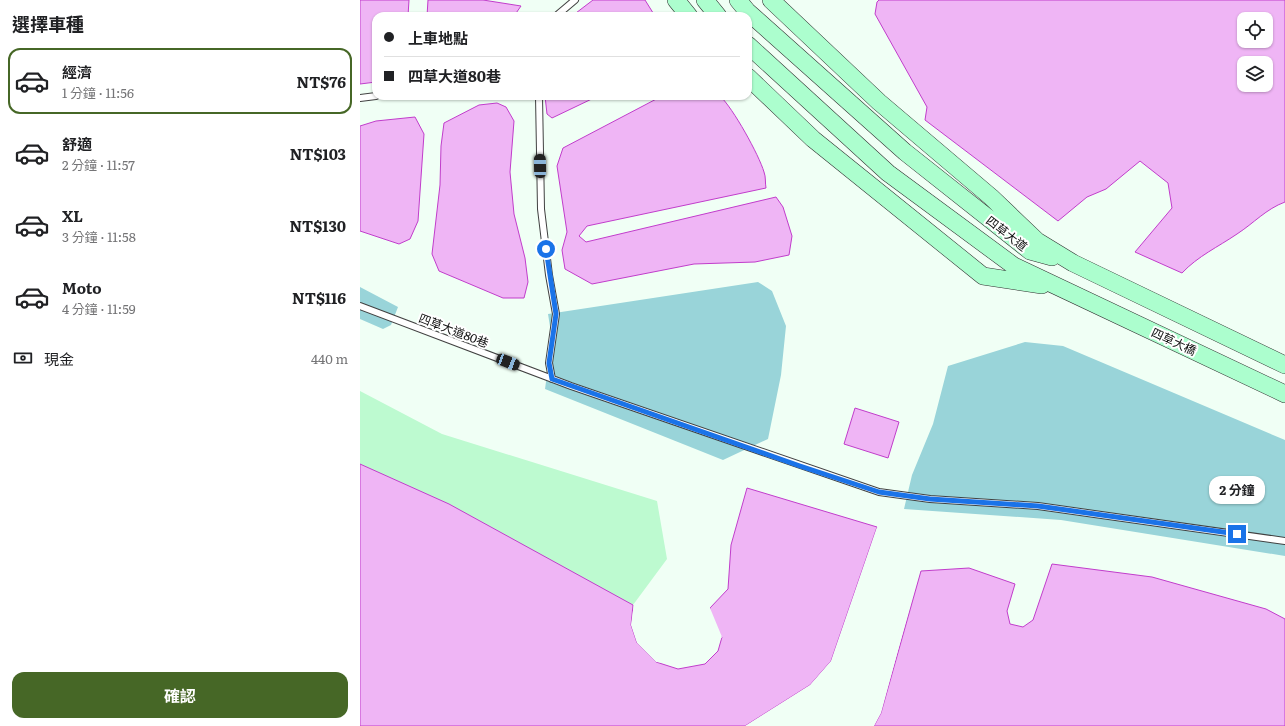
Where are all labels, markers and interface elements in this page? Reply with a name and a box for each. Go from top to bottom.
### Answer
text: 選擇車種 [12,10,84,37]
map controls [1237,12,1273,92]
button: locate [1237,12,1273,48]
text: 上車地點 [408,26,468,49]
button: layers [1237,56,1273,92]
text: 經濟 [62,60,92,83]
icon: car [14,63,50,99]
text: 四草大道80巷 [408,64,501,87]
text: NT$76 [297,70,346,93]
text: 1 分鐘 · 11:56 [62,83,134,102]
text: 舒適 [62,132,92,155]
icon: car [14,135,50,171]
text: NT$103 [290,142,346,165]
car [534,154,546,178]
text: 2 分鐘 · 11:57 [62,155,135,174]
text: XL [62,204,83,227]
icon: car [14,207,50,243]
street label: 四草大道 [983,211,1031,255]
text: NT$130 [289,214,346,237]
text: 3 分鐘 · 11:58 [62,227,136,246]
route start [537,240,555,258]
text: Moto [62,276,102,299]
icon: car [14,279,50,315]
text: NT$116 [292,286,346,309]
text: 4 分鐘 · 11:59 [62,299,136,318]
street label: 四草大道80巷 [416,308,492,352]
street label: 四草大橋 [1148,323,1200,359]
icon: cash [12,347,34,369]
text: 現金 [44,347,74,370]
text: 440 m [311,349,348,368]
car [495,352,521,372]
callout: 2 分鐘 [1209,476,1265,504]
text: 2 分鐘 [1219,480,1255,499]
route end [1228,525,1246,543]
button: 確認 [12,672,348,718]

